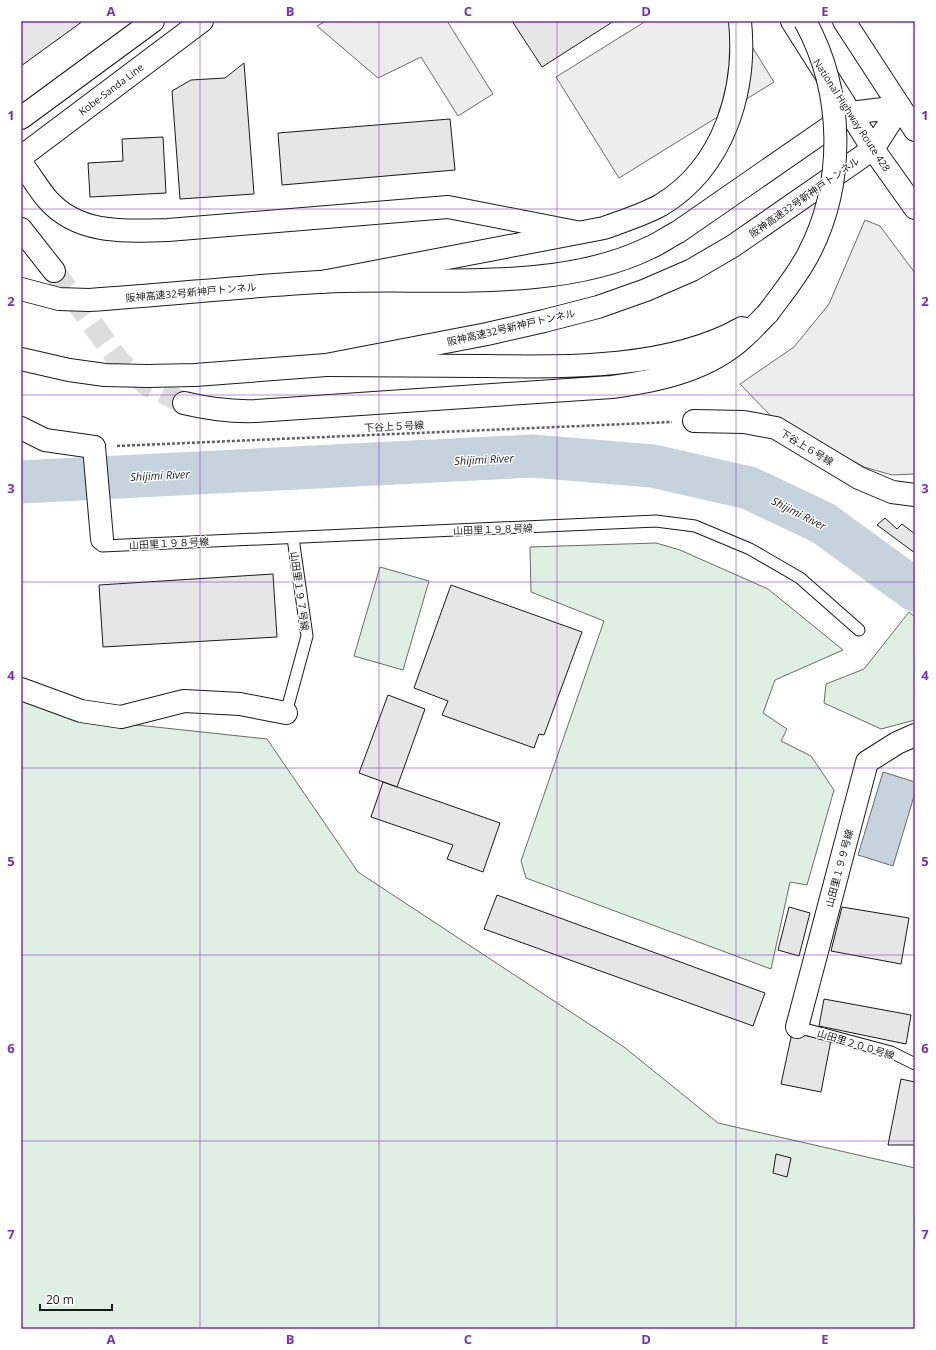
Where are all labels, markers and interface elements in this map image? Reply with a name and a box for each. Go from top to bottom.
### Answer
text: A [107,2,116,20]
text: B [286,2,295,20]
text: C [464,2,472,20]
text: D [641,2,651,20]
text: E [821,2,829,20]
street label: National Highway Route 428 [810,56,894,174]
street label: Kobe-Sanda Line [76,60,147,118]
text: 1 [7,106,15,124]
text: 1 [921,106,929,124]
street label: 阪神高速32号新神戸トンネル [746,154,862,240]
street label: 阪神高速32号新神戸トンネル [125,279,257,305]
text: 2 [7,292,15,310]
text: 2 [921,292,929,310]
street label: 阪神高速32号新神戸トンネル [445,305,577,349]
street label: 下谷上５号線 [364,417,424,435]
street label: 下谷上６号線 [778,426,836,468]
water label: Shijimi River [454,450,515,468]
water label: Shijimi River [130,466,191,484]
text: 3 [7,479,15,497]
text: 3 [921,479,929,497]
water label: Shijimi River [769,493,829,533]
street label: 山田里１９８号線 [453,521,533,537]
street label: 山田里１９８号線 [129,534,209,552]
street label: 山田里１９７号線 [288,550,312,632]
text: 4 [7,666,15,684]
text: 4 [921,666,929,684]
street label: 山田里１９９号線 [822,828,856,908]
text: 5 [7,852,15,870]
text: 5 [921,852,929,870]
street label: 山田里２００号線 [816,1026,896,1062]
text: 6 [7,1039,15,1057]
text: 6 [921,1039,929,1057]
text: 7 [7,1225,15,1243]
text: 7 [921,1225,929,1243]
scale bar [40,1286,112,1312]
text: 20 m [46,1291,74,1308]
text: A [107,1330,116,1348]
text: B [286,1330,295,1348]
text: C [464,1330,472,1348]
text: D [641,1330,651,1348]
text: E [821,1330,829,1348]

